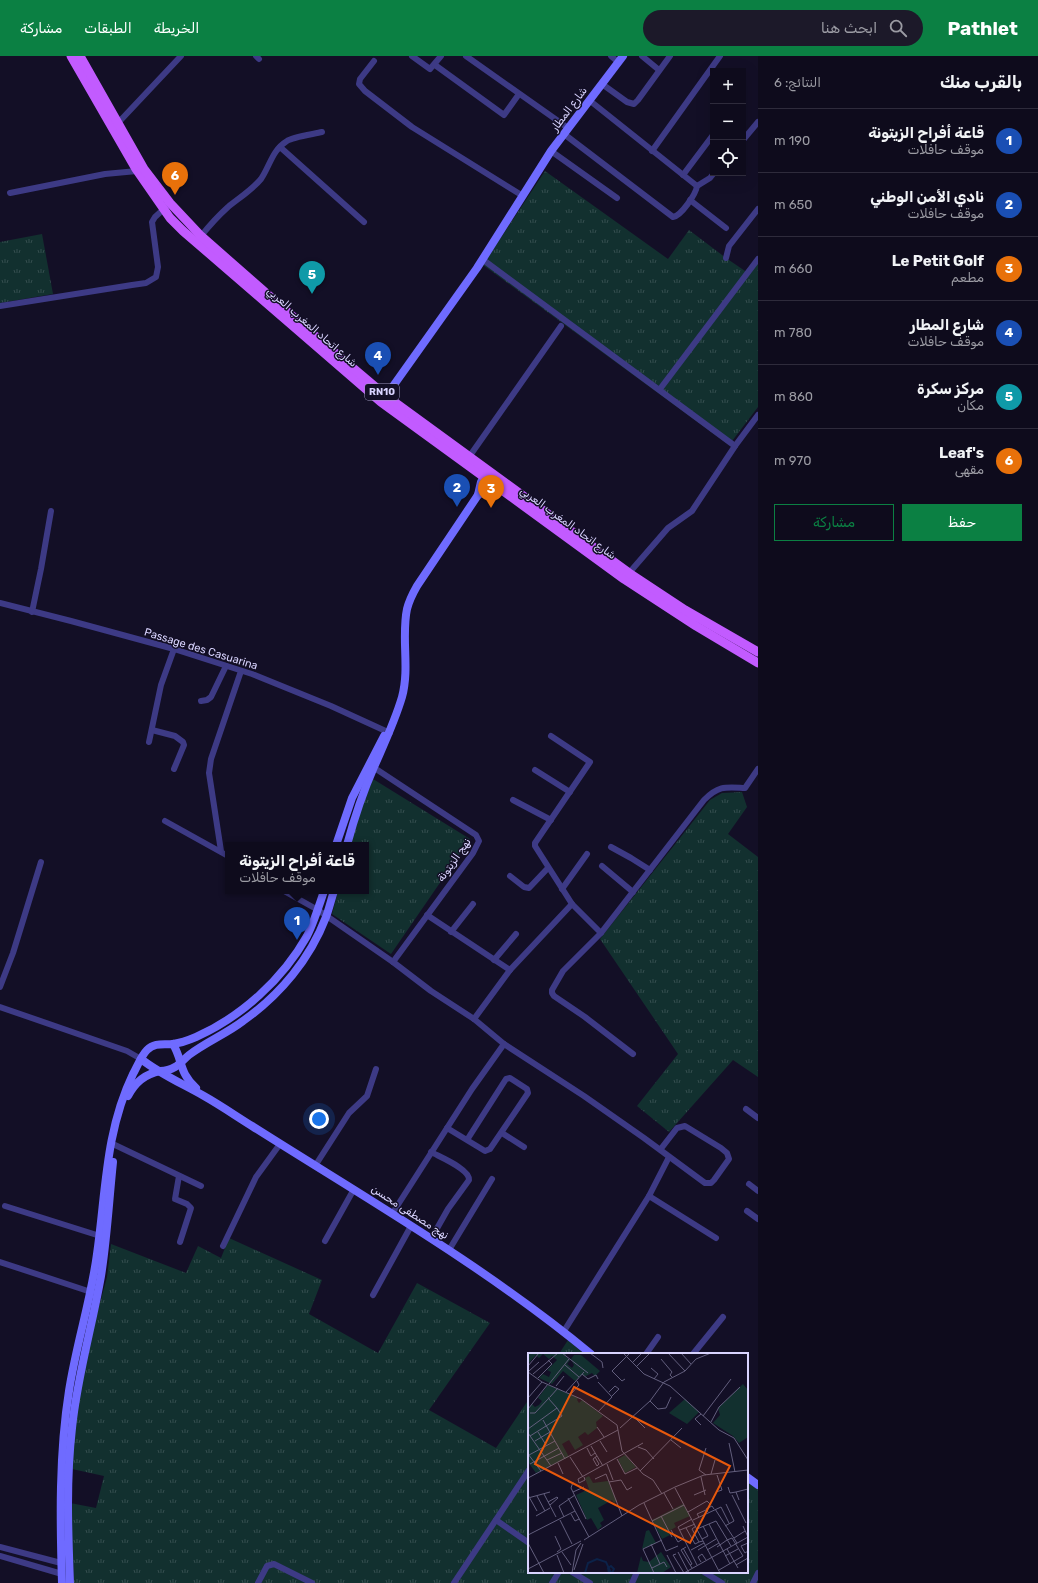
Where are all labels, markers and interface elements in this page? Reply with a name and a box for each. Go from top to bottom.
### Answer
search box [643,10,923,46]
icon: search [887,17,909,39]
text: Pathlet [947,17,1018,40]
text: ابحث هنا [821,19,877,37]
text: مشاركة [20,20,62,37]
text: الطبقات [84,20,132,37]
text: الخريطة [154,20,199,37]
map controls [710,68,746,176]
button: + [710,68,746,104]
text: بالقرب منك [940,72,1022,92]
text: النتائج: 6 [774,75,821,90]
street label: شارع المطار [547,84,592,136]
button: − [710,104,746,140]
text: قاعة أفراح الزيتونة [868,124,984,142]
text: 190 m [774,133,810,148]
text: 1 [1006,133,1012,148]
button: locate [710,140,746,176]
text: موقف حافلات [907,142,984,157]
pin: 6 [162,162,188,195]
text: نادي الأمن الوطني [870,188,984,206]
text: 650 m [774,197,813,212]
text: 2 [1005,197,1013,212]
text: موقف حافلات [907,206,984,221]
text: Le Petit Golf [892,252,984,270]
pin: 5 [299,261,325,294]
text: 660 m [774,261,813,276]
text: 3 [1005,261,1013,276]
text: مطعم [951,270,984,285]
street label: شارع اتحاد المغرب العربي [263,284,360,371]
text: شارع المطار [910,316,984,334]
text: 780 m [774,325,812,340]
text: 4 [1005,325,1013,340]
text: موقف حافلات [907,334,984,349]
pin: 4 [365,342,391,375]
text: مركز سكرة [917,380,984,398]
road number: RN10 [365,384,399,400]
text: 860 m [774,389,813,404]
text: 5 [1005,389,1013,404]
text: مكان [957,398,984,413]
text: Leaf's [939,444,984,462]
text: 970 m [774,453,811,468]
text: 6 [1005,453,1013,468]
text: مقهى [955,462,984,477]
pin: 2 [444,474,470,507]
pin: 3 [478,475,504,508]
street label: شارع اتحاد المغرب العربي [516,484,618,564]
button: مشاركة [774,504,894,541]
button: حفظ [902,504,1022,541]
street label: Passage des Casuarina [143,626,259,672]
street label: نهج الزيتونة [434,836,475,885]
popup [225,842,369,894]
text: قاعة أفراح الزيتونة [239,852,355,870]
text: موقف حافلات [239,870,316,885]
pin: 1 [284,907,310,940]
your location [309,1109,329,1129]
street label: نهج مصطفى محسن [368,1182,451,1244]
inset map [528,1353,748,1573]

